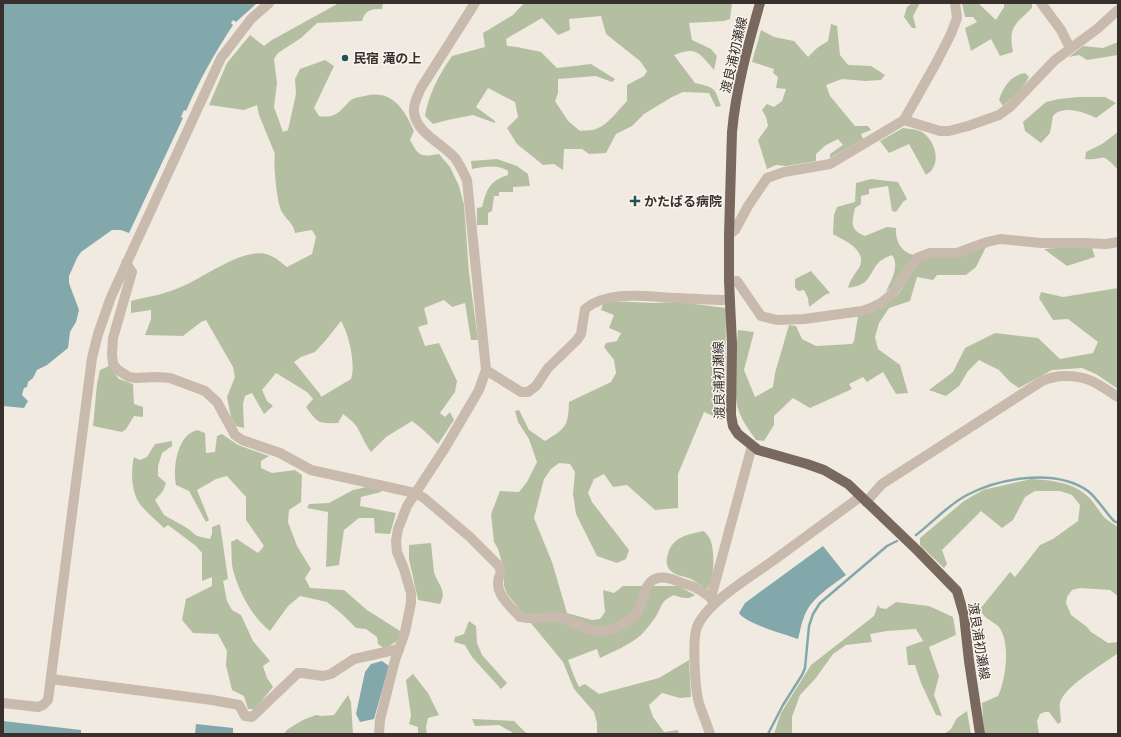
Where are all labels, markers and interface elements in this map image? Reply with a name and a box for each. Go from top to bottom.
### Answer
street label: 渡良浦初瀬線 [718,15,750,95]
place label: 民宿 滝の上 [353,51,421,66]
marker: 民宿 滝の上 [340,53,350,63]
place label: かたばる病院 [644,194,722,209]
marker: かたばる病院 [629,195,641,207]
street label: 渡良浦初瀬線 [711,341,727,419]
street label: 渡良浦初瀬線 [965,601,993,681]

